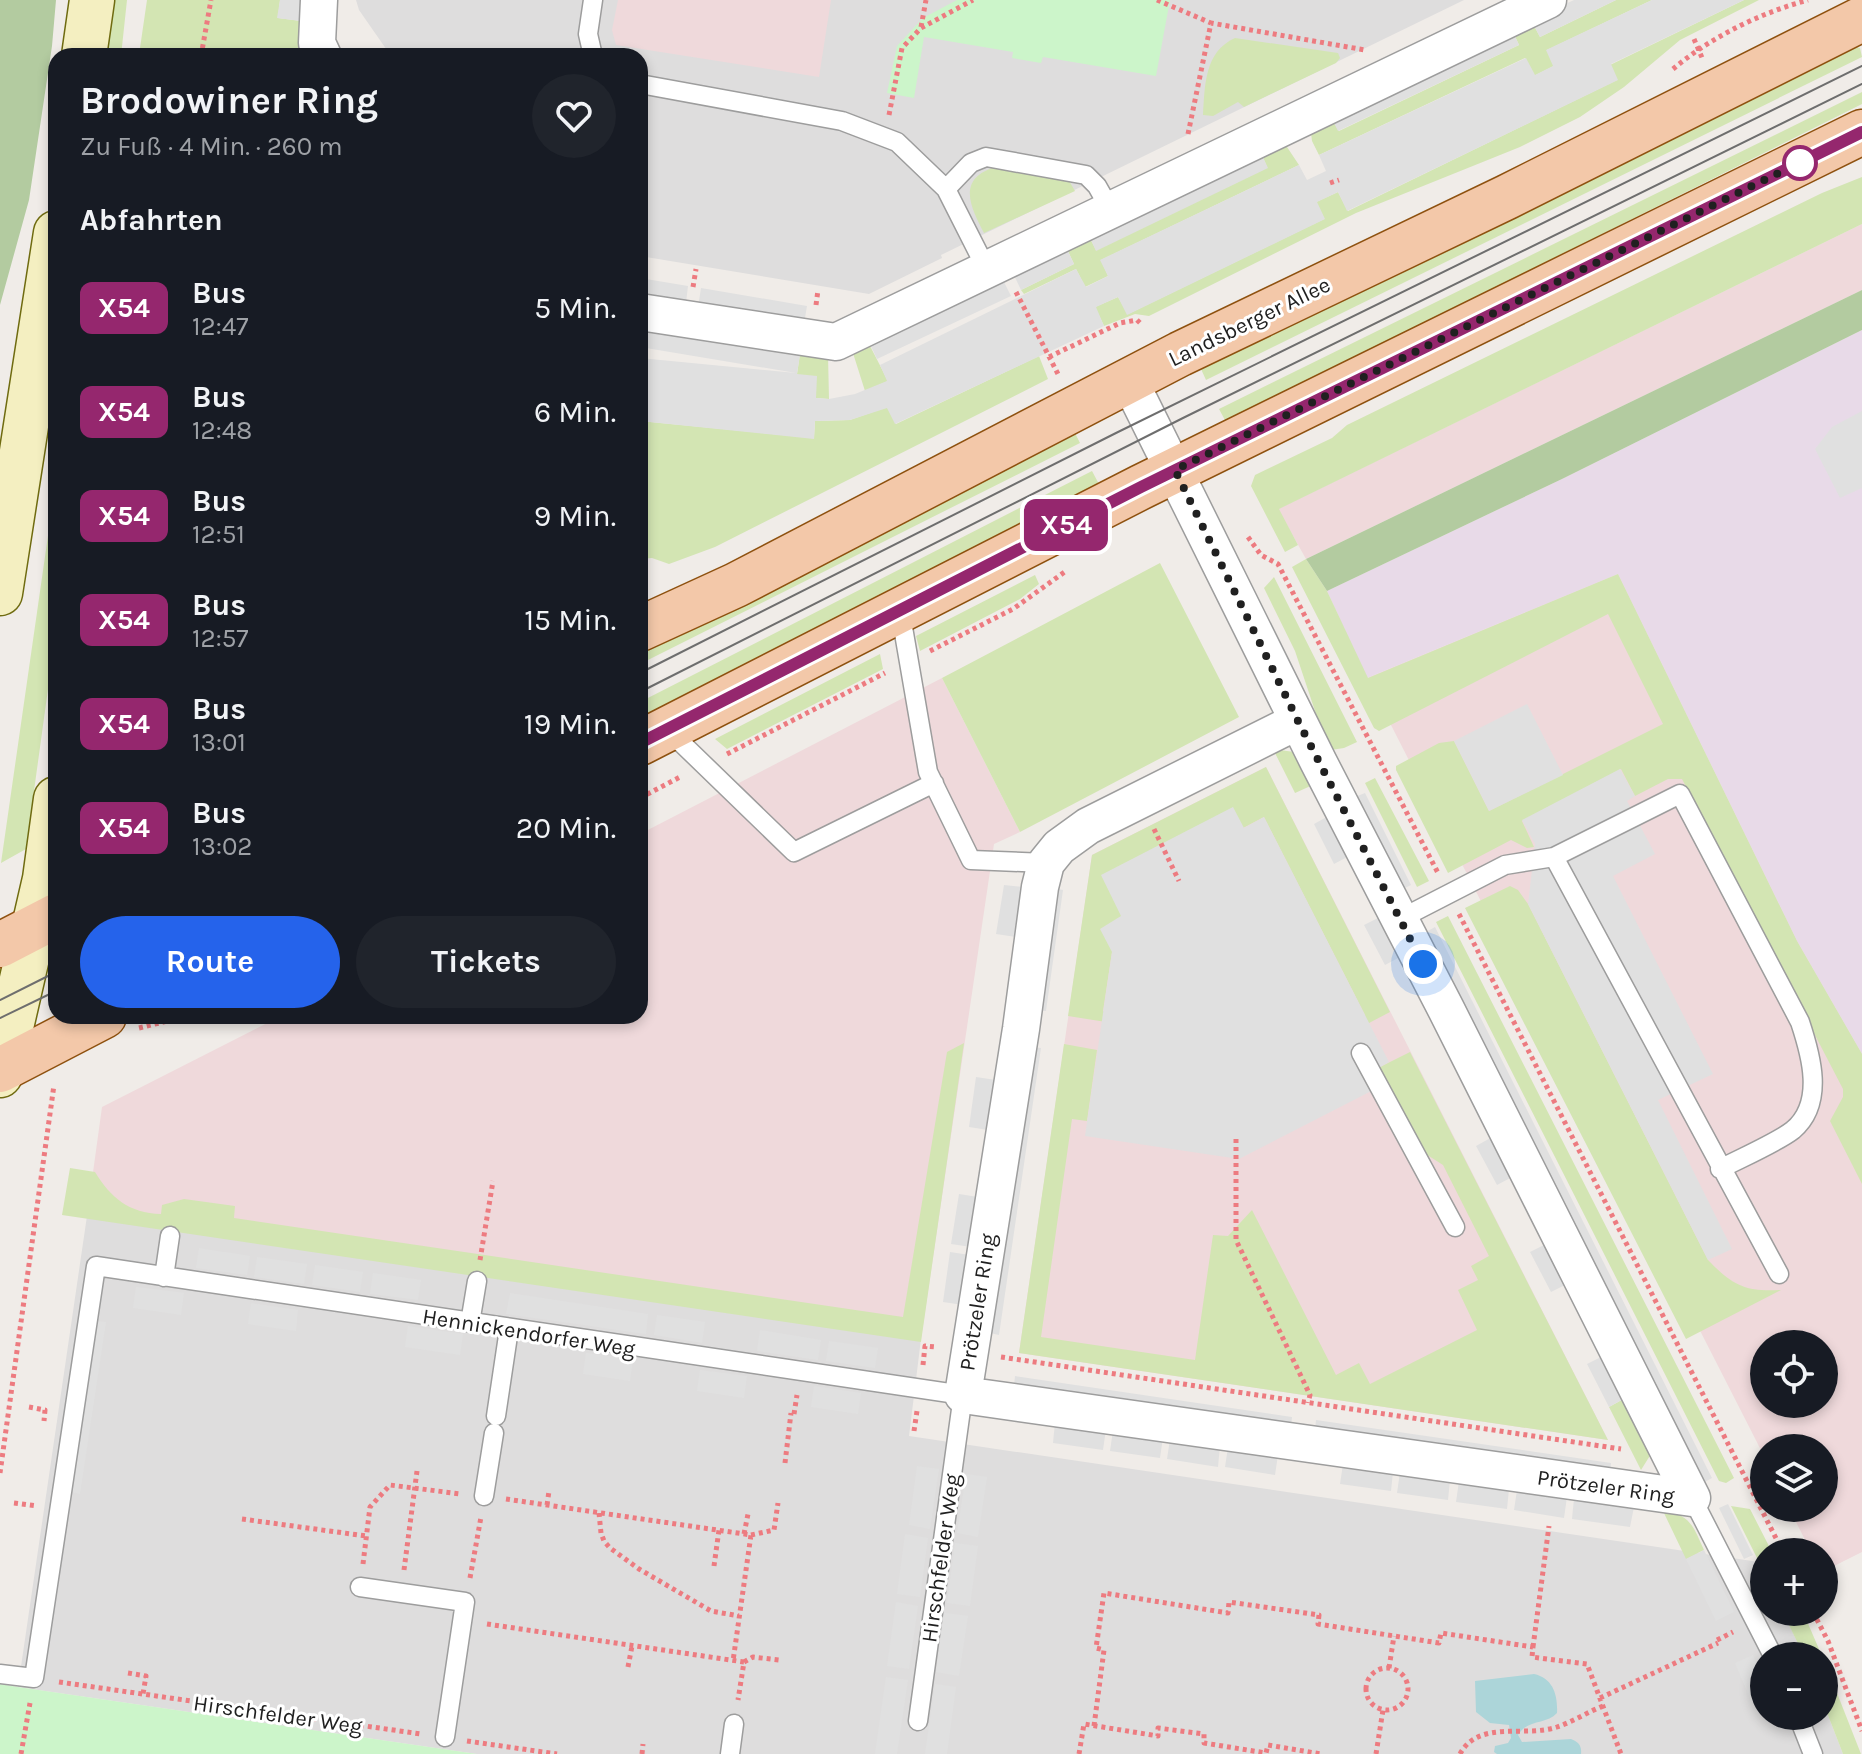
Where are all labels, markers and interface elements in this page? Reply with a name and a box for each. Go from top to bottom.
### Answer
button: heart [532,74,616,158]
text: Brodowiner Ring [80,78,378,123]
text: Zu Fuß · 4 Min. · 260 m [80,131,343,162]
unlabelled marker [1783,146,1817,180]
text: Abfahrten [80,202,223,238]
street label: Landsberger Allee [1164,271,1335,372]
text: Bus [192,275,246,311]
text: 5 Min. [534,290,616,326]
text: X54 [98,291,150,324]
text: 12:47 [192,311,248,342]
text: Bus [192,379,246,415]
text: 6 Min. [534,394,616,430]
text: X54 [98,395,150,428]
text: 12:48 [192,415,252,446]
text: Bus [192,483,246,519]
text: 9 Min. [534,498,616,534]
text: X54 [98,499,150,532]
line badge: X54 [1020,499,1112,551]
text: X54 [1040,508,1092,541]
text: 12:51 [192,519,245,550]
text: Bus [192,587,246,623]
text: 15 Min. [524,602,616,638]
text: X54 [98,603,150,636]
text: 12:57 [192,623,249,654]
text: Bus [192,691,246,727]
text: 19 Min. [524,706,616,742]
text: X54 [98,707,150,740]
text: 13:01 [192,727,246,758]
text: Bus [192,795,246,831]
text: 20 Min. [516,810,616,846]
text: X54 [98,811,150,844]
text: 13:02 [192,831,252,862]
button: Route [80,916,340,1008]
button: Tickets [356,916,616,1008]
your location [1403,944,1443,984]
street label: Prötzeler Ring [954,1231,1002,1373]
street label: Hennickendorfer Weg [421,1303,638,1363]
map controls [1750,1330,1838,1730]
button: locate [1750,1330,1838,1418]
button: layers [1750,1434,1838,1522]
street label: Prötzeler Ring [1535,1464,1677,1510]
street label: Hirschfelder Weg [916,1471,966,1644]
button: + [1750,1538,1838,1626]
button: − [1750,1642,1838,1730]
street label: Hirschfelder Weg [192,1690,365,1740]

